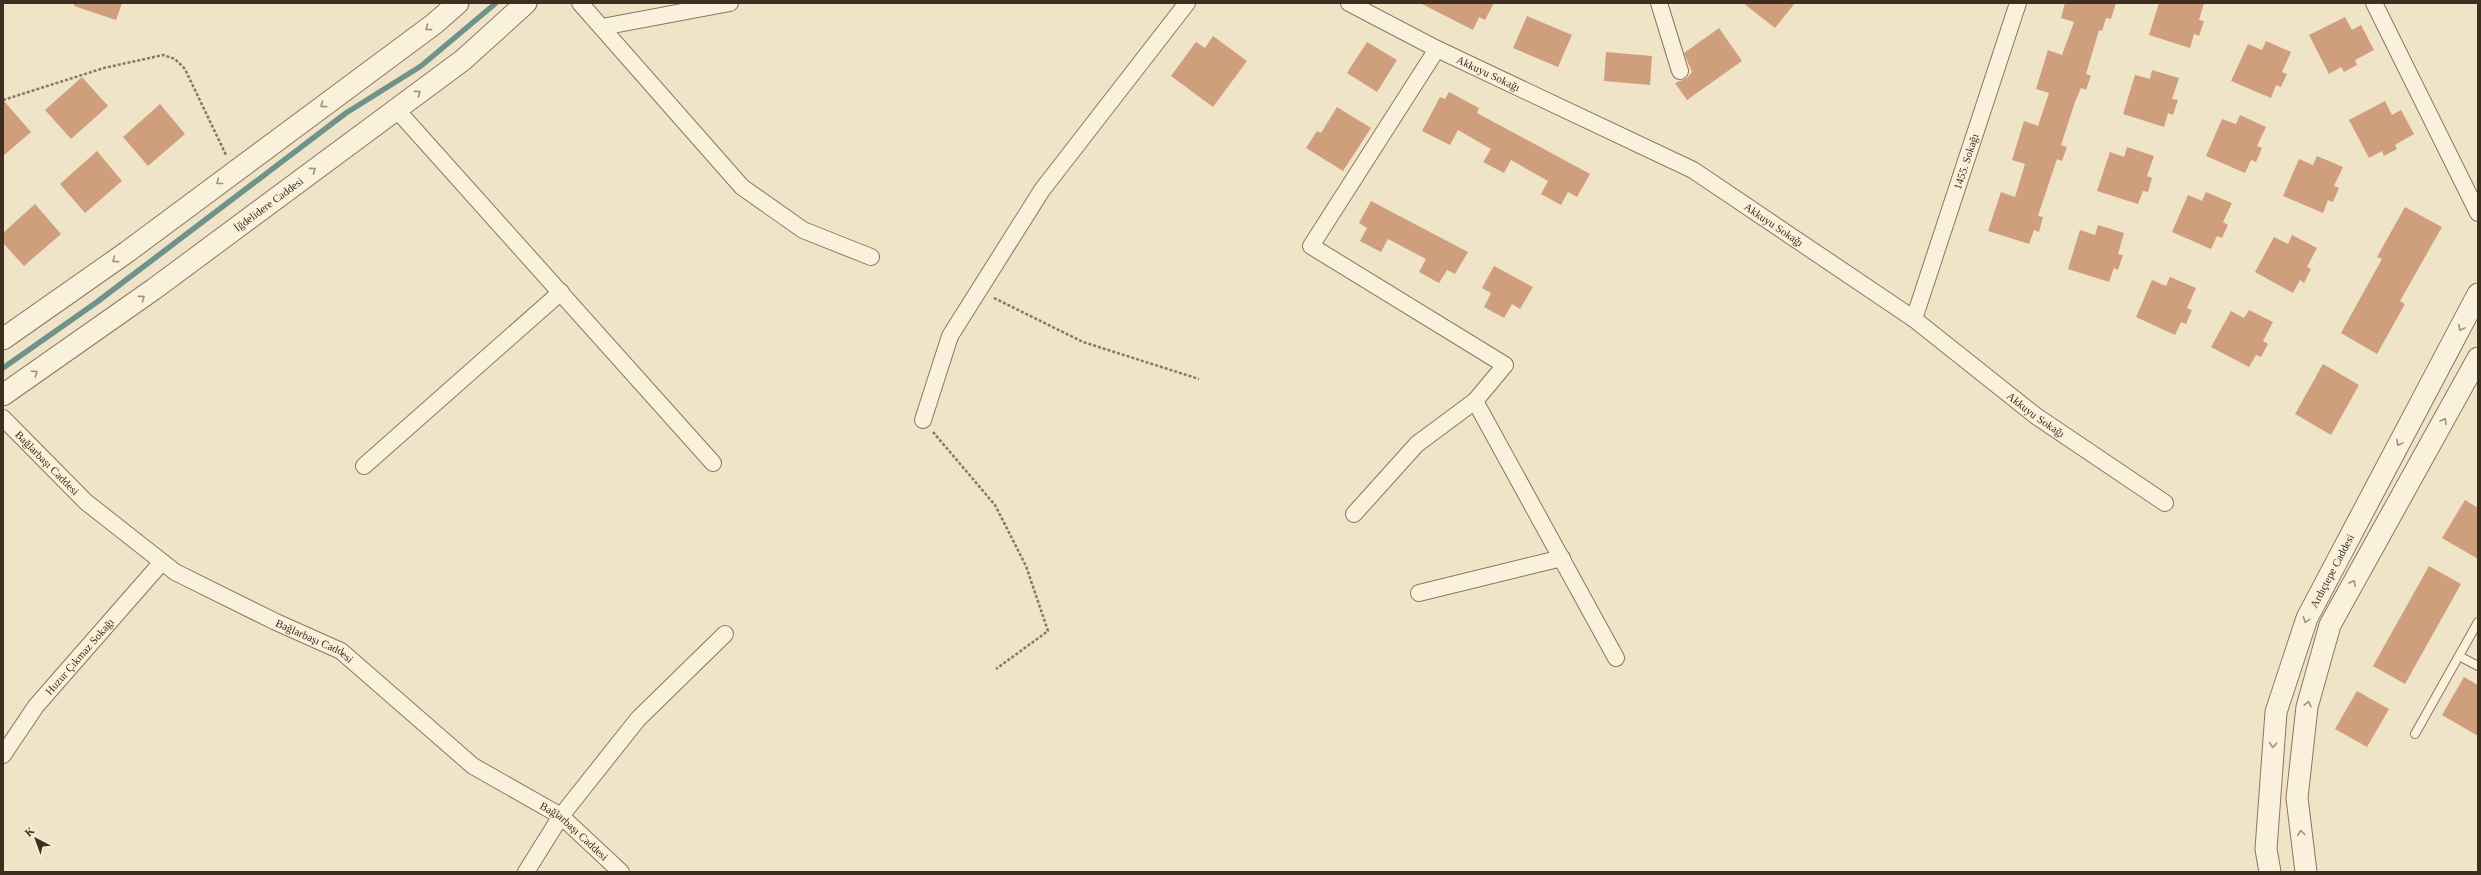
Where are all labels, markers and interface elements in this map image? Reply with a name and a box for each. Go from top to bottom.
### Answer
one-way arrow [426,23,433,30]
street label: Akkuyu Sokağı [1455,53,1522,93]
one-way arrow [413,91,420,98]
one-way arrow [321,100,328,107]
street label: 1455. Sokağı [1951,132,1981,191]
one-way arrow [308,168,315,175]
street label: İğdelidere Caddesi [232,175,305,234]
one-way arrow [216,178,223,185]
street label: Akkuyu Sokağı [1742,200,1806,249]
one-way arrow [112,256,119,263]
one-way arrow [137,296,144,303]
one-way arrow [2458,324,2465,332]
one-way arrow [31,371,38,378]
street label: Akkuyu Sokağı [2005,389,2067,440]
one-way arrow [2439,418,2446,425]
street label: Bağlarbaşı Caddesi [13,428,82,497]
one-way arrow [2397,439,2404,446]
street label: Ardıçtepe Caddesi [2308,532,2356,610]
one-way arrow [2349,580,2356,588]
street label: Huzur Çıkmaz Sokağı [43,616,116,697]
street label: Bağlarbaşı Caddesi [274,617,356,665]
one-way arrow [2303,617,2311,624]
one-way arrow [2303,701,2312,708]
one-way arrow [2269,742,2278,748]
street label: Bağlarbaşı Caddesi [538,799,611,863]
north arrow [16,819,56,859]
text: K [22,824,37,839]
one-way arrow [2297,830,2306,836]

